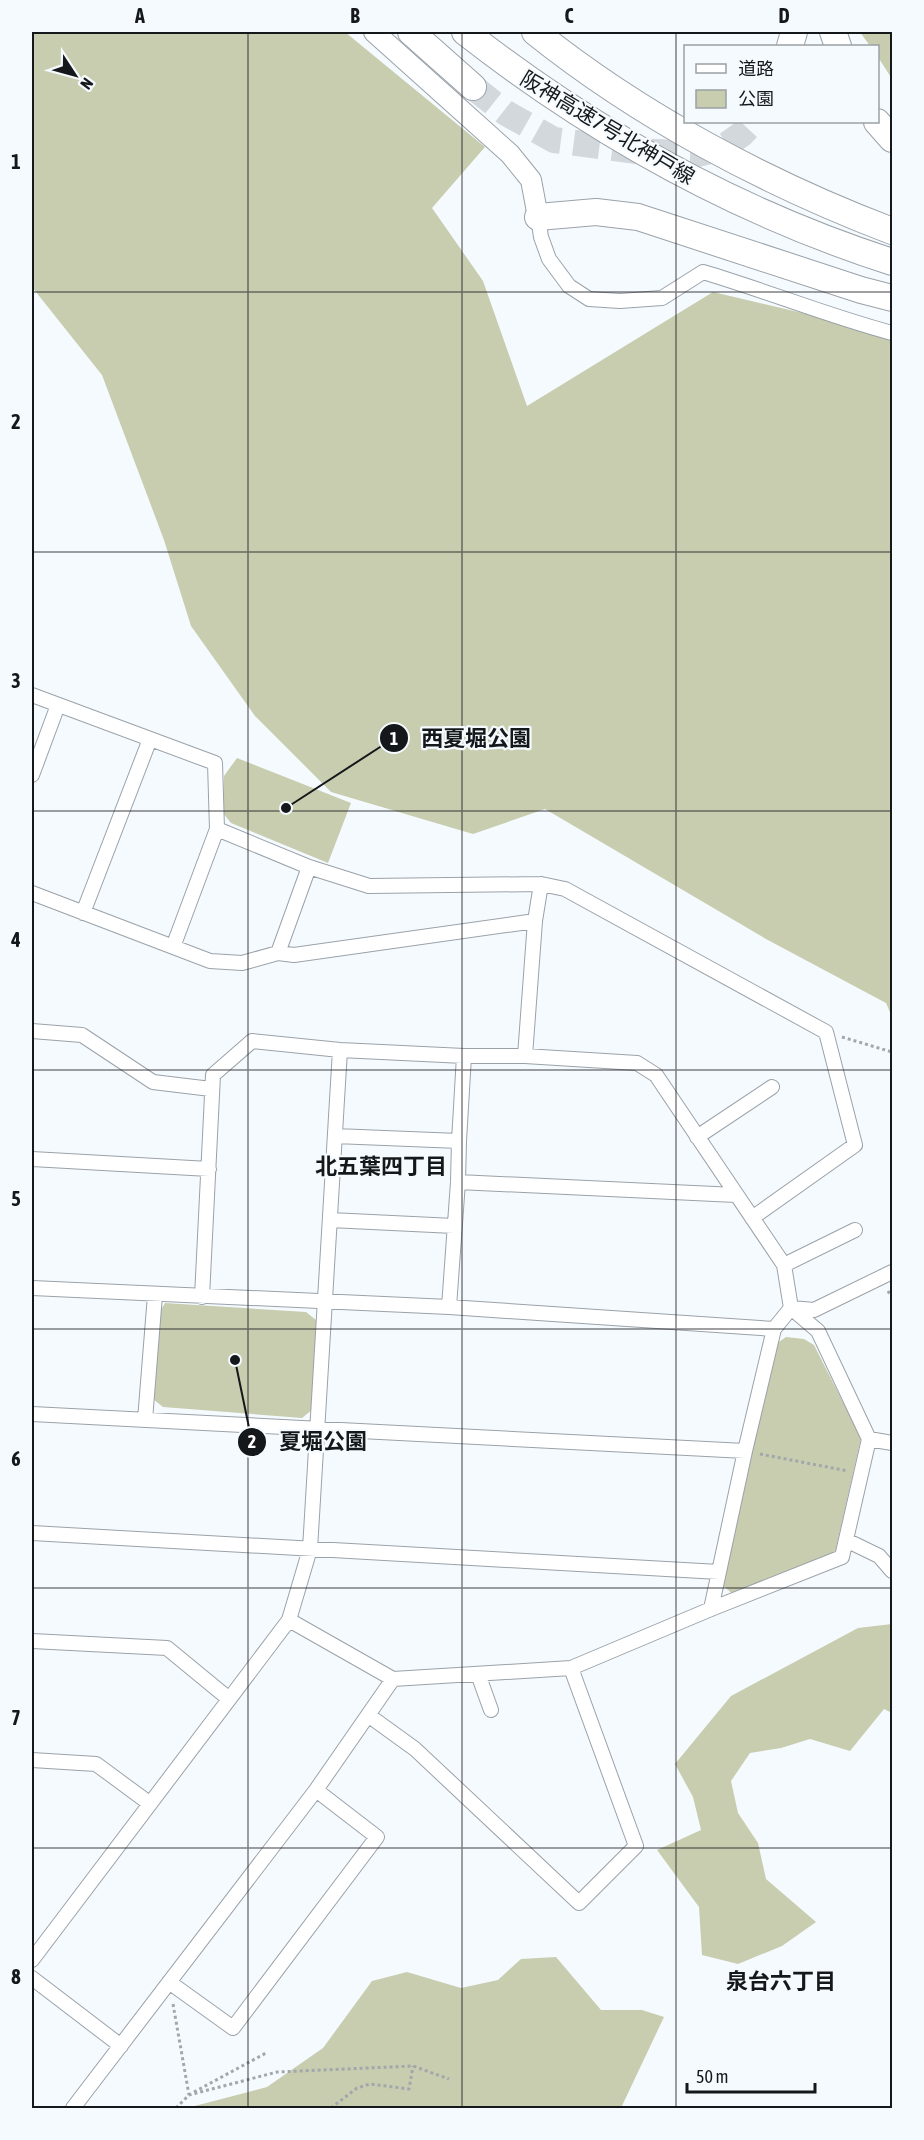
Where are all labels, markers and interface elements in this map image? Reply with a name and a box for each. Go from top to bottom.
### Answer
text: A [134,4,145,27]
text: B [350,4,360,27]
text: C [565,4,574,27]
text: D [778,4,790,27]
north arrow [45,45,105,105]
legend [684,45,879,123]
text: 道路 [738,58,774,79]
street label: 阪神高速7号北神戸線 [517,65,699,189]
text: N [77,75,97,93]
text: 公園 [738,88,774,109]
text: 1 [11,150,21,173]
text: 2 [11,410,21,433]
text: 3 [11,669,21,692]
callout: 西夏堀公園 [379,718,543,758]
text: 西夏堀公園 [421,725,531,751]
text: 1 [390,728,398,749]
text: 4 [10,928,21,951]
district label: 北五葉四丁目 [315,1153,447,1179]
text: 5 [11,1187,21,1210]
callout: 夏堀公園 [237,1422,379,1462]
text: 夏堀公園 [279,1428,367,1454]
text: 2 [248,1431,256,1452]
text: 6 [11,1447,21,1470]
text: 7 [11,1706,21,1729]
text: 8 [11,1965,21,1988]
district label: 泉台六丁目 [726,1968,836,1994]
scale bar [687,2056,814,2094]
text: 50 m [696,2066,728,2087]

